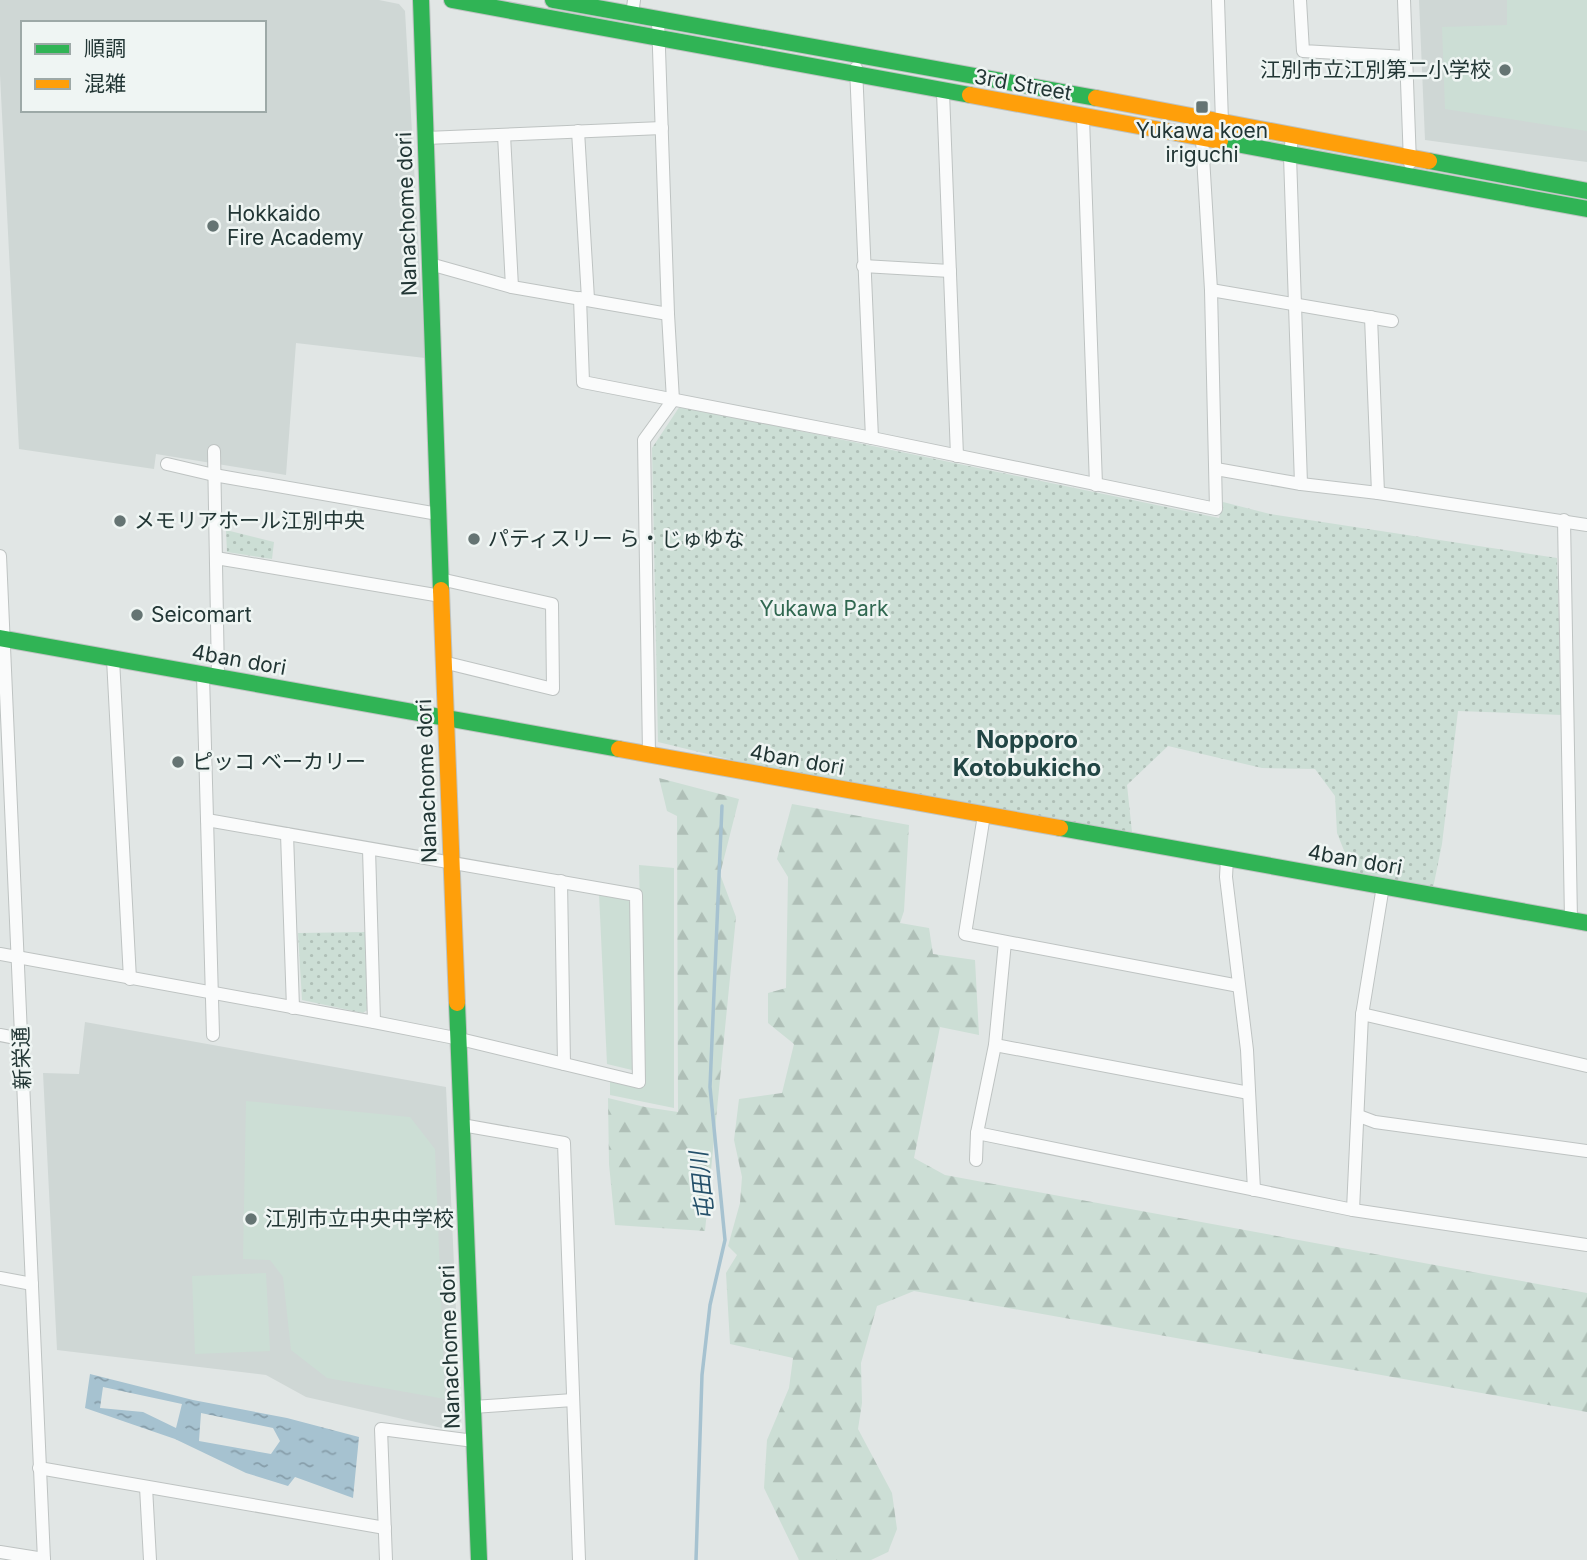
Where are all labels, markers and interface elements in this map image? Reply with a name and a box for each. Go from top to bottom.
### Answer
legend [21,21,266,112]
text: 順調 [84,36,126,61]
place label: 江別市立江別第二小学校 [1260,57,1491,82]
marker: 江別市立江別第二小学校 [1497,62,1513,78]
street label: 3rd Street [972,64,1074,105]
text: 混雑 [84,71,126,96]
marker: Yukawa koen iriguchi [1194,99,1210,115]
place label: Yukawa koen iriguchi [1136,118,1268,167]
street label: Nanachome dori [391,132,422,296]
place label: Hokkaido Fire Academy [227,201,364,250]
marker: Hokkaido Fire Academy [205,218,221,234]
place label: メモリアホール江別中央 [134,508,365,533]
marker: メモリアホール江別中央 [112,513,128,529]
place label: パティスリー ら・じゅゆな [488,526,745,551]
marker: パティスリー ら・じゅゆな [466,531,482,547]
park label: Yukawa Park [759,596,889,621]
place label: Seicomart [151,602,252,627]
marker: Seicomart [129,607,145,623]
street label: 4ban dori [190,639,288,680]
street label: Nanachome dori [411,699,442,863]
district label: Nopporo Kotobukicho [953,725,1101,782]
street label: 4ban dori [748,739,846,780]
place label: ピッコ ベーカリー [192,749,366,774]
marker: ピッコ ベーカリー [170,754,186,770]
street label: 4ban dori [1306,839,1404,880]
street label: 新栄通 [8,1026,35,1090]
water label: 屯田川 [684,1147,720,1222]
place label: 江別市立中央中学校 [265,1206,454,1231]
marker: 江別市立中央中学校 [243,1211,259,1227]
street label: Nanachome dori [434,1265,465,1429]

